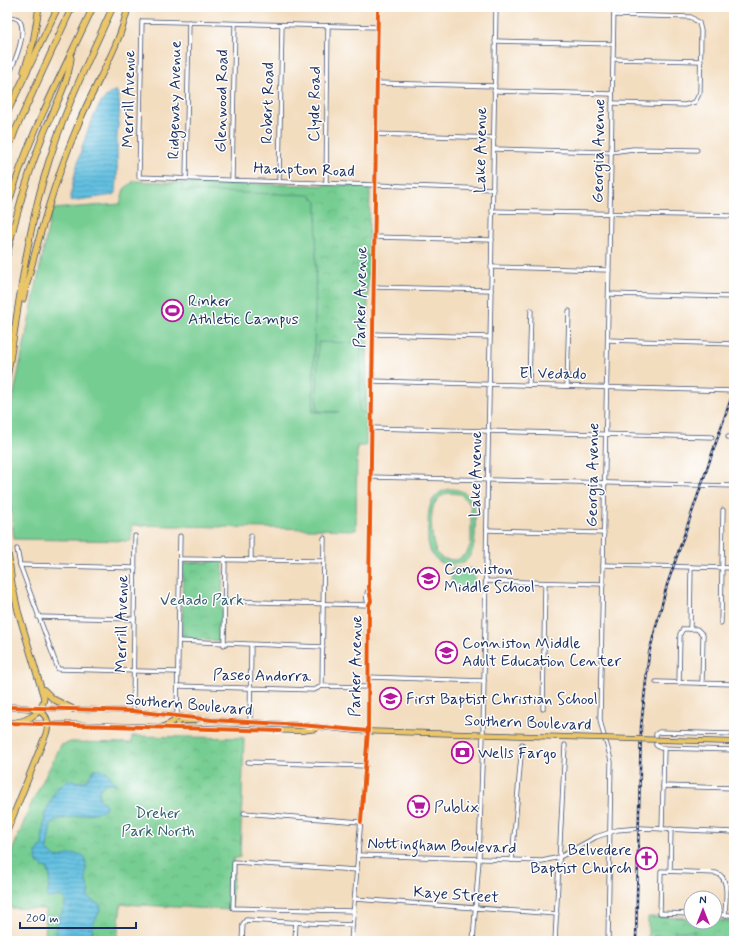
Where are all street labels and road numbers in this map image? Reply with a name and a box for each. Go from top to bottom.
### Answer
street label: Ridgeway Avenue [163,40,188,160]
street label: Merrill Avenue [118,49,140,148]
street label: Glenwood Road [211,49,233,153]
street label: Robert Road [257,62,279,144]
street label: Clyde Road [304,66,326,142]
street label: Georgia Avenue [588,99,611,203]
street label: Lake Avenue [470,106,492,193]
street label: Hampton Road [253,158,355,182]
street label: Parker Avenue [350,245,372,348]
street label: El Vedado [519,363,587,385]
street label: Georgia Avenue [582,423,605,527]
street label: Lake Avenue [465,430,487,517]
street label: Merrill Avenue [111,574,133,673]
street label: Parker Avenue [345,614,367,717]
street label: Paseo Andorra [213,665,312,687]
street label: Southern Boulevard [125,689,253,721]
street label: Southern Boulevard [464,710,592,736]
street label: Nottingham Boulevard [367,833,517,860]
street label: Kaye Street [412,882,500,908]

